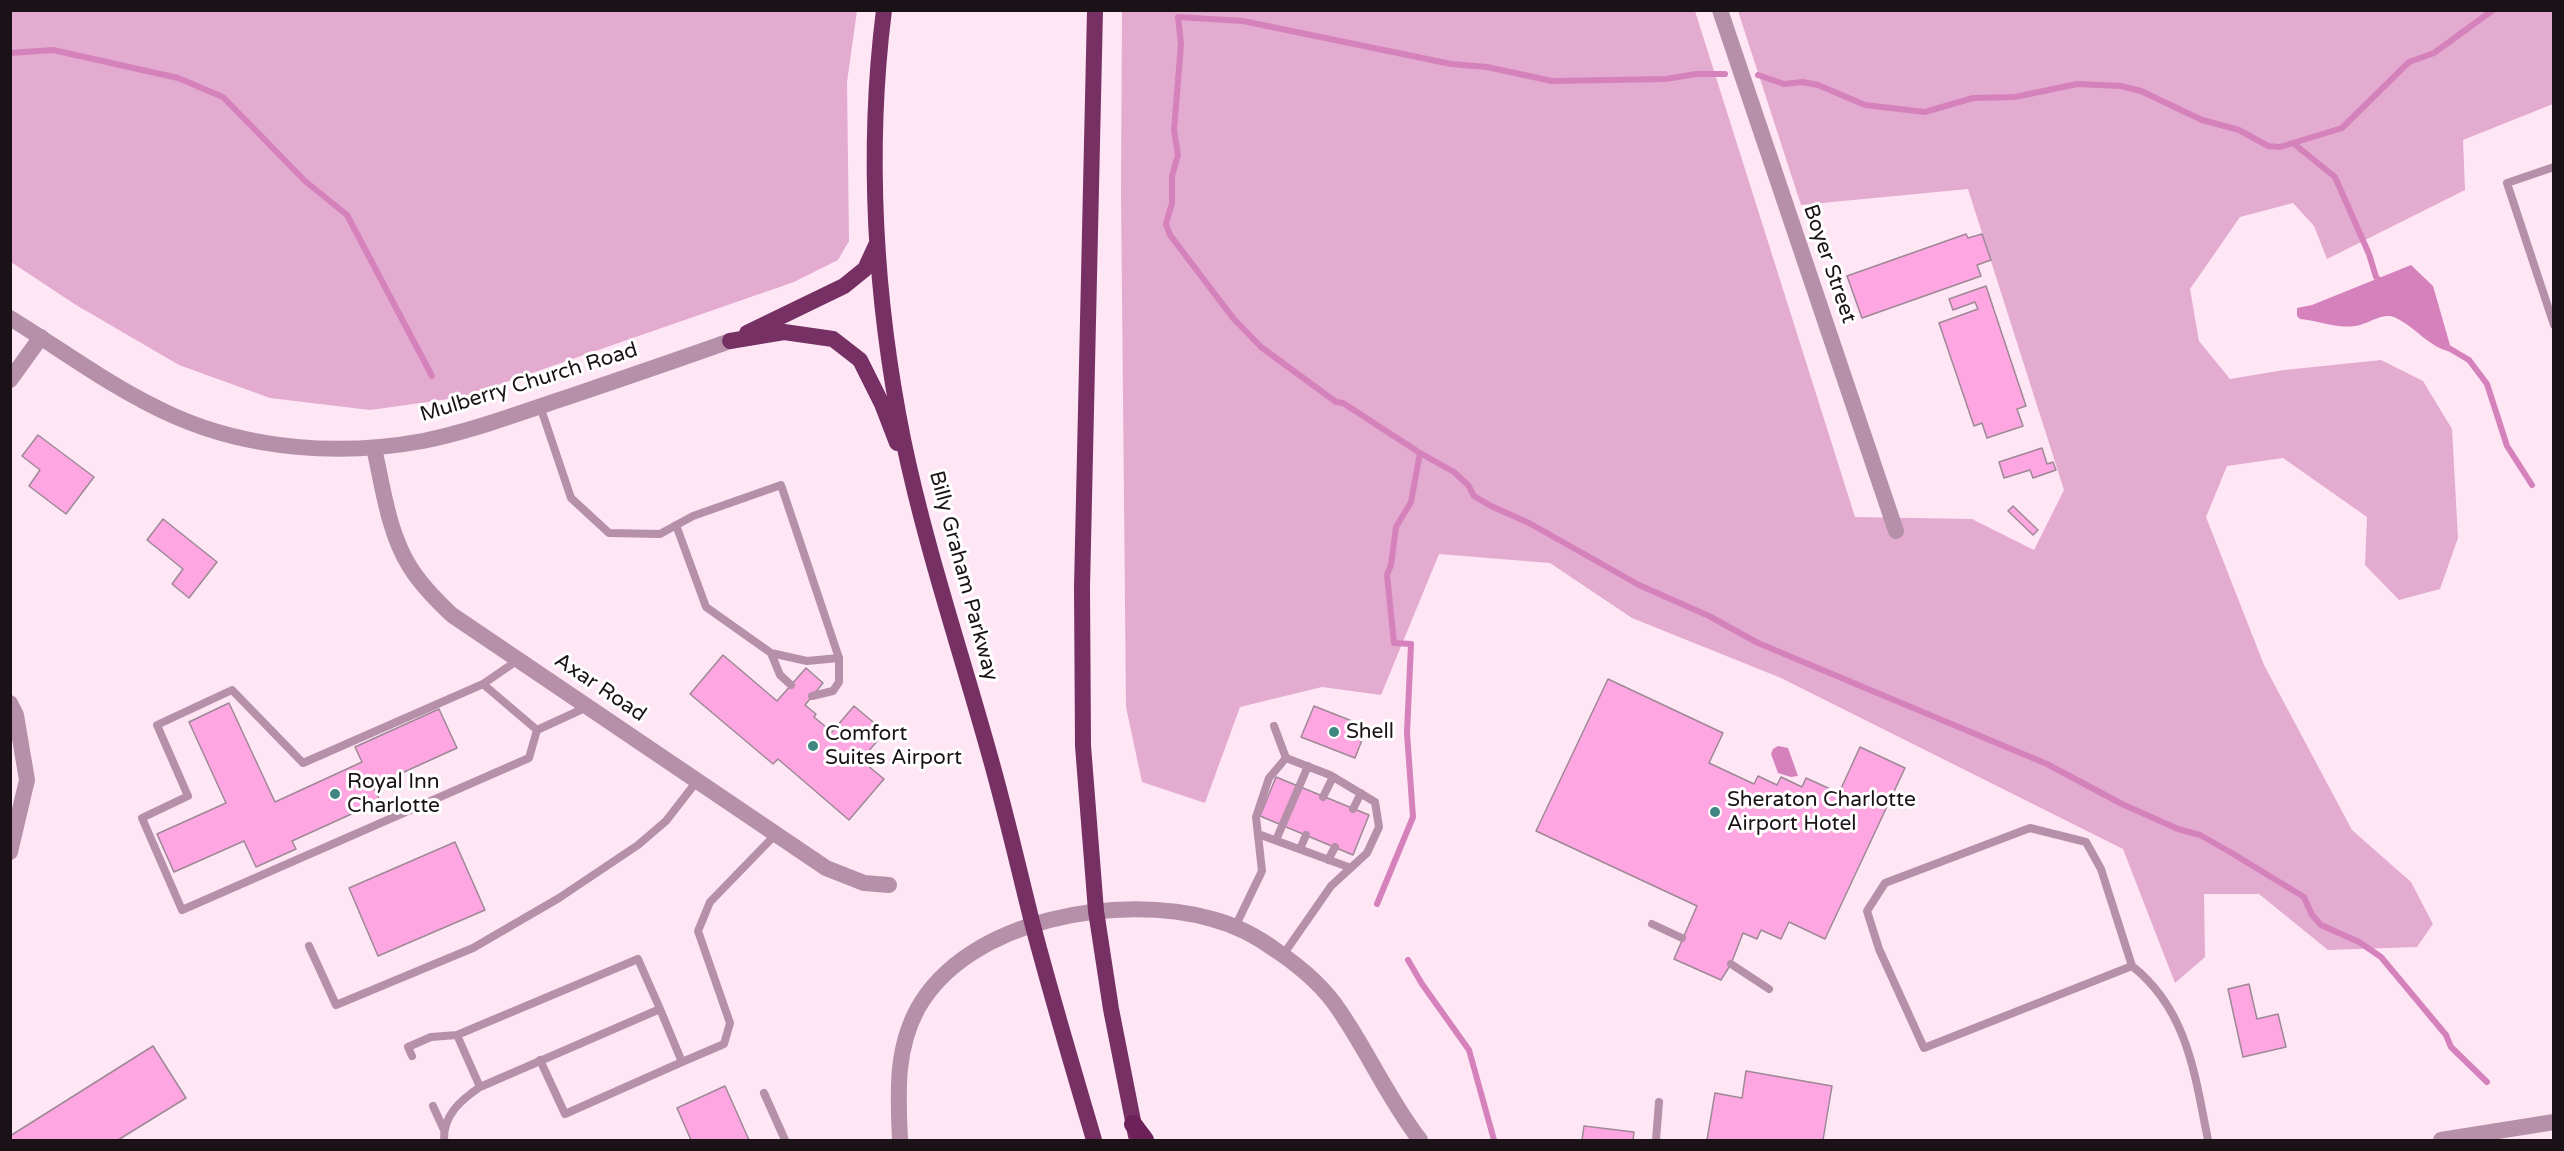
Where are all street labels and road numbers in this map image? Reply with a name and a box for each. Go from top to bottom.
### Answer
street label: Boyer Street [1797,201,1861,327]
street label: Mulberry Church Road [417,338,641,428]
street label: Billy Graham Parkway [923,468,1003,684]
street label: Axar Road [549,648,651,728]

